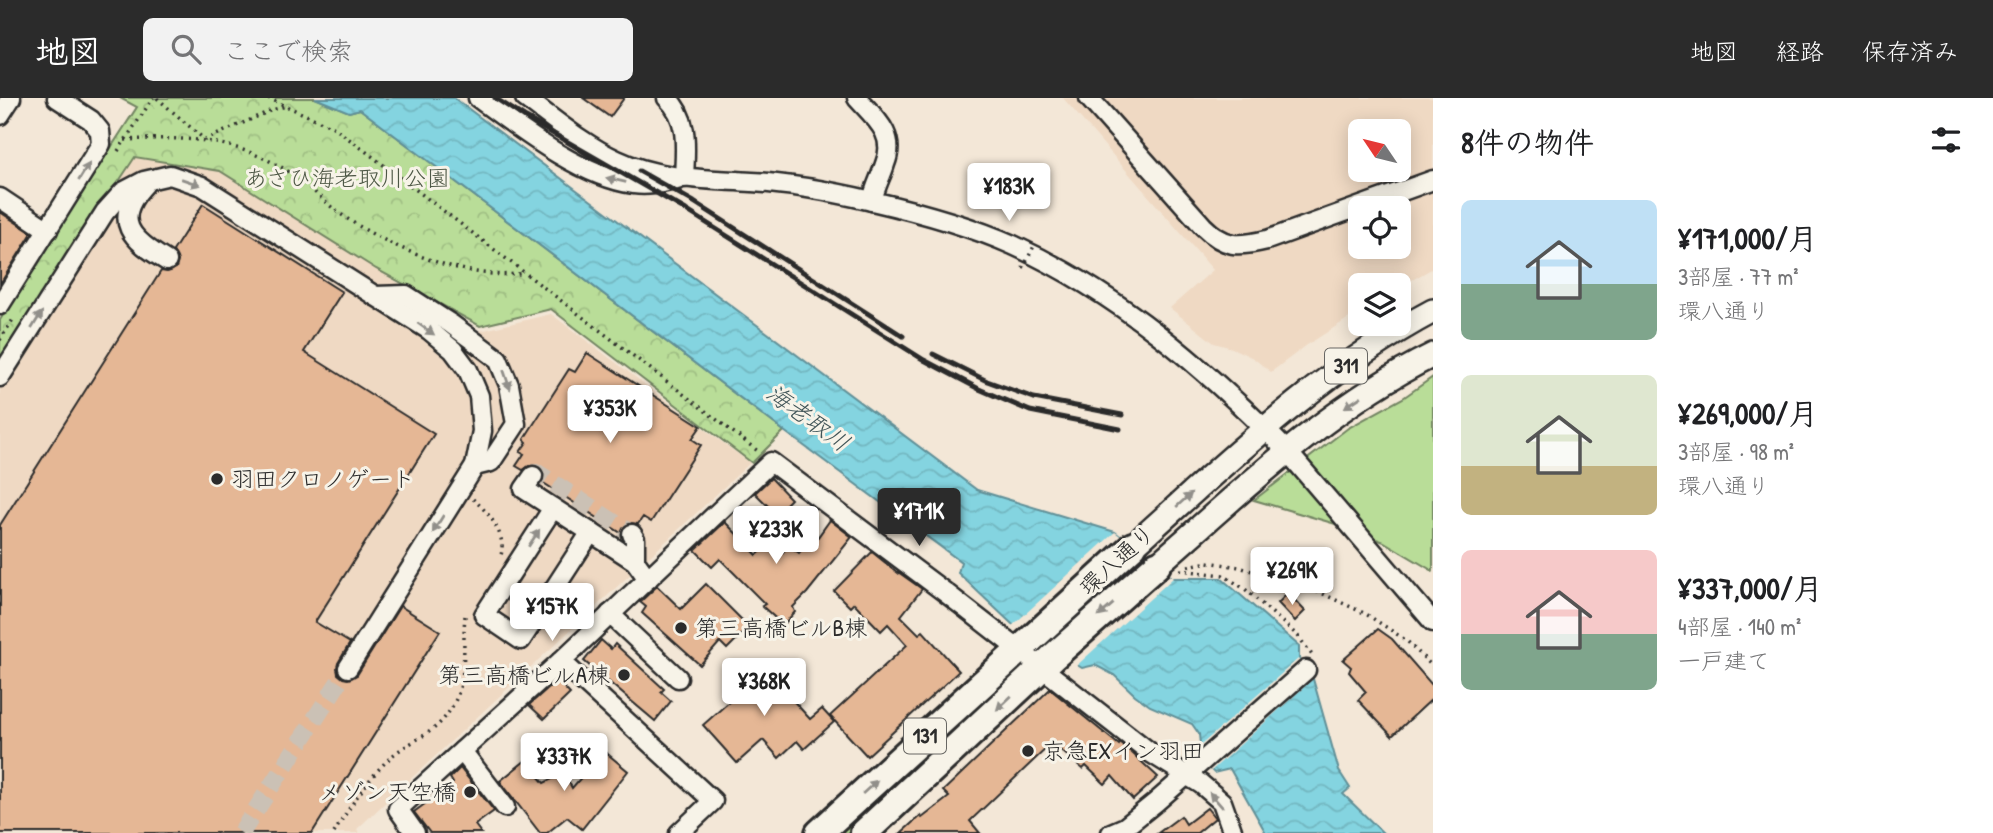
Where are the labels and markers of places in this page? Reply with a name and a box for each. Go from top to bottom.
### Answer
pin: ¥183K [960,164,1058,223]
pin: ¥353K [561,386,659,445]
place label: 羽田クロノゲート [231,463,415,494]
marker: 羽田クロノゲート [209,471,225,487]
pin: ¥171K [870,489,968,548]
pin: ¥233K [727,506,825,566]
pin: ¥269K [1243,547,1341,607]
pin: ¥157K [503,584,601,643]
place label: 第三高橋ビルB棟 [695,612,867,643]
marker: 第三高橋ビルB棟 [673,620,689,636]
pin: ¥368K [715,658,813,718]
place label: 第三高橋ビルA棟 [438,659,610,690]
marker: 第三高橋ビルA棟 [616,667,632,683]
pin: ¥337K [515,734,613,793]
place label: 京急EXイン羽田 [1042,735,1204,766]
marker: 京急EXイン羽田 [1020,743,1036,759]
place label: メゾン天空橋 [318,776,456,807]
marker: メゾン天空橋 [462,784,478,800]

